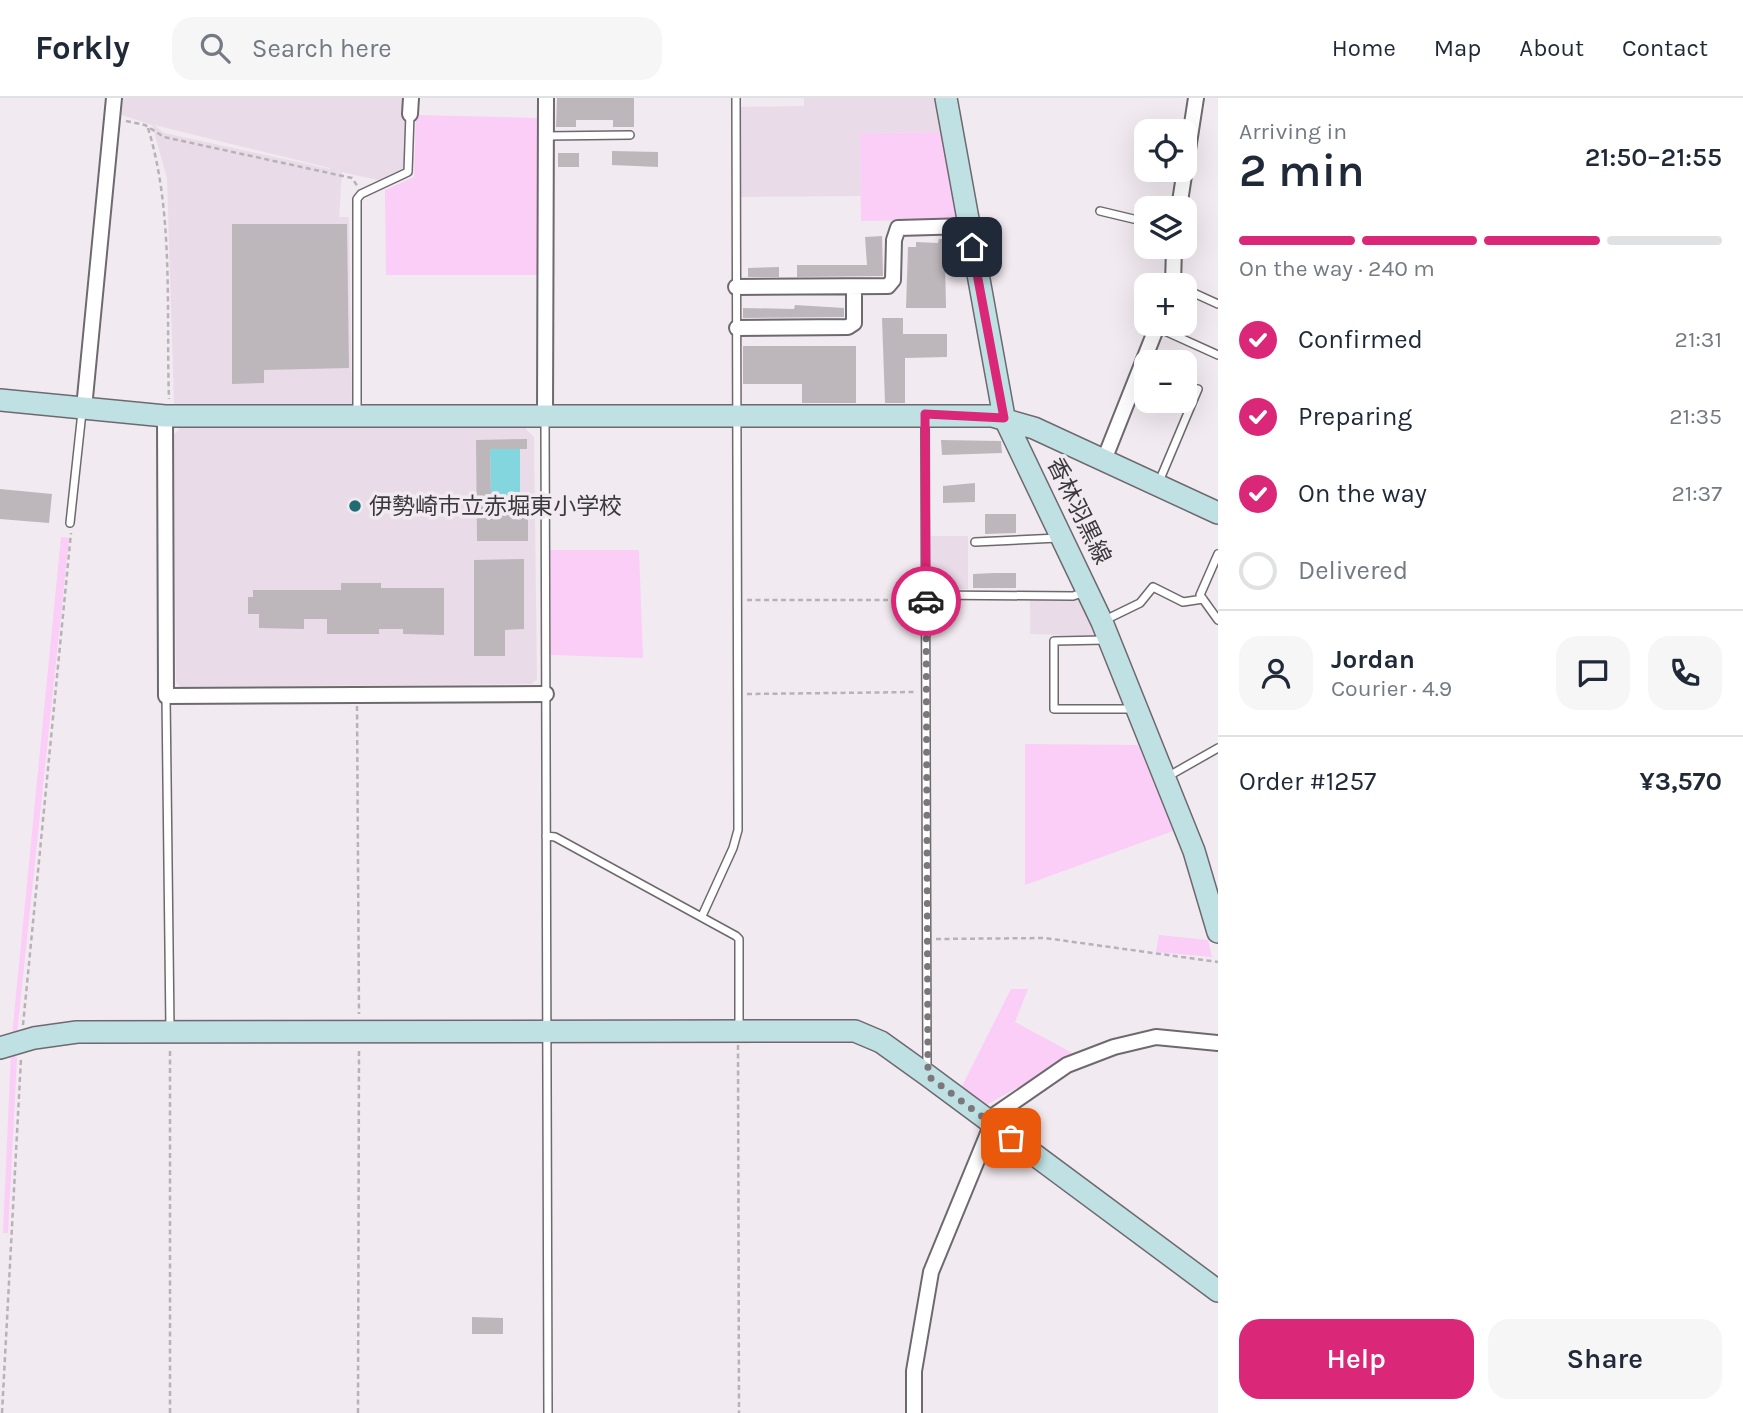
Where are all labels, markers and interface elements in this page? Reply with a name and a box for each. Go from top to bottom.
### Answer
search box [172,17,662,80]
text: Forkly [35,29,130,67]
icon: search [196,29,234,67]
text: Search here [252,33,392,64]
text: Home [1332,34,1396,62]
text: Map [1434,34,1481,62]
text: About [1519,34,1584,62]
text: Contact [1622,34,1708,62]
text: Arriving in [1239,118,1347,145]
map controls [1134,119,1197,413]
button: locate [1134,119,1197,182]
text: 21:50–21:55 [1585,142,1722,173]
text: 2 min [1239,144,1365,198]
button: layers [1134,196,1197,259]
pin [942,217,1002,277]
icon: home [953,228,991,266]
text: On the way · 240 m [1239,255,1435,282]
button: + [1134,273,1197,336]
icon: check [1239,321,1277,359]
text: Confirmed [1298,324,1423,355]
text: 21:31 [1675,326,1722,353]
button: − [1134,350,1197,413]
icon: check [1239,398,1277,436]
text: Preparing [1298,401,1412,432]
text: 21:35 [1669,403,1722,430]
street label: 香林羽黒線 [1042,453,1116,569]
icon: check [1239,475,1277,513]
text: On the way [1298,478,1427,509]
text: 21:37 [1671,480,1722,507]
place label: 伊勢崎市立赤堀東小学校 [369,493,622,520]
marker: 伊勢崎市立赤堀東小学校 [347,498,363,514]
text: Delivered [1298,555,1408,586]
courier [891,566,961,636]
icon: car [907,582,945,620]
button: person [1239,636,1313,710]
button: chat [1556,636,1630,710]
button: phone [1648,636,1722,710]
text: Jordan [1331,644,1415,675]
text: Courier · 4.9 [1331,675,1452,702]
text: Order #1257 [1239,766,1376,797]
text: ¥3,570 [1639,766,1722,797]
pin [981,1108,1041,1168]
icon: bag [992,1119,1030,1157]
button: Help [1239,1319,1474,1399]
button: Share [1488,1319,1722,1399]

